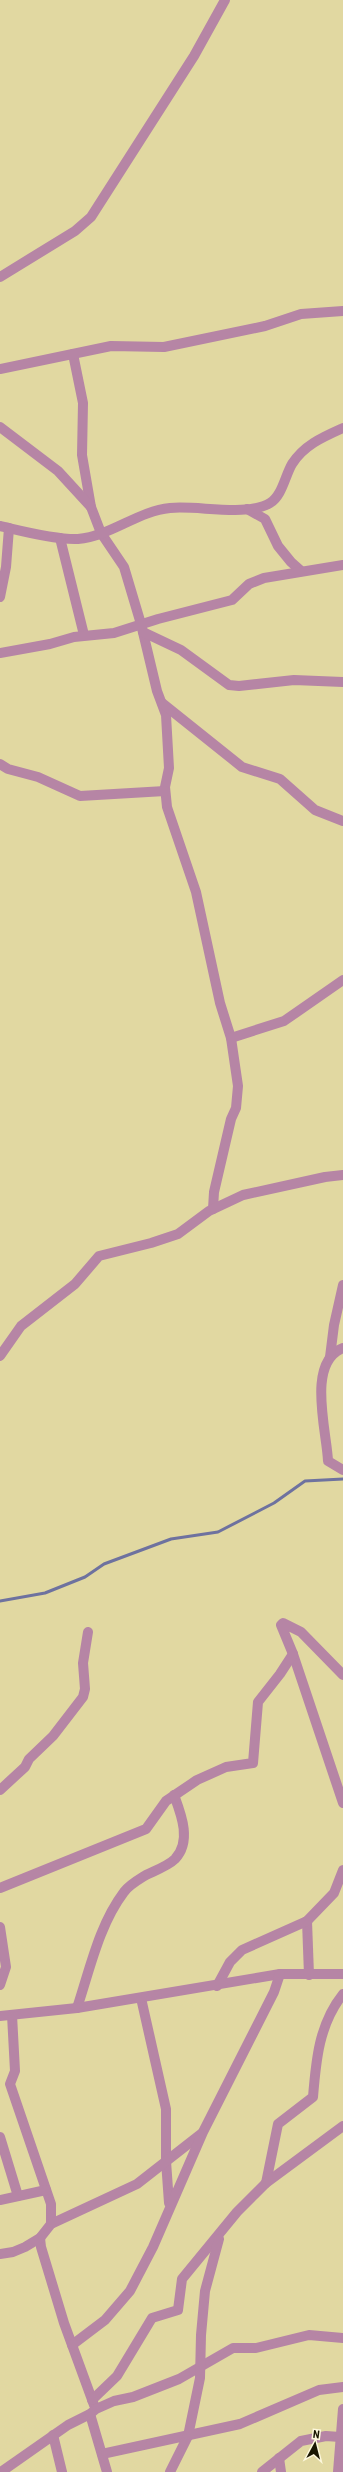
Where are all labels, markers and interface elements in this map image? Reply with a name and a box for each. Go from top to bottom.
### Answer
north arrow [295,2424,335,2464]
text: N [312,2428,321,2441]

